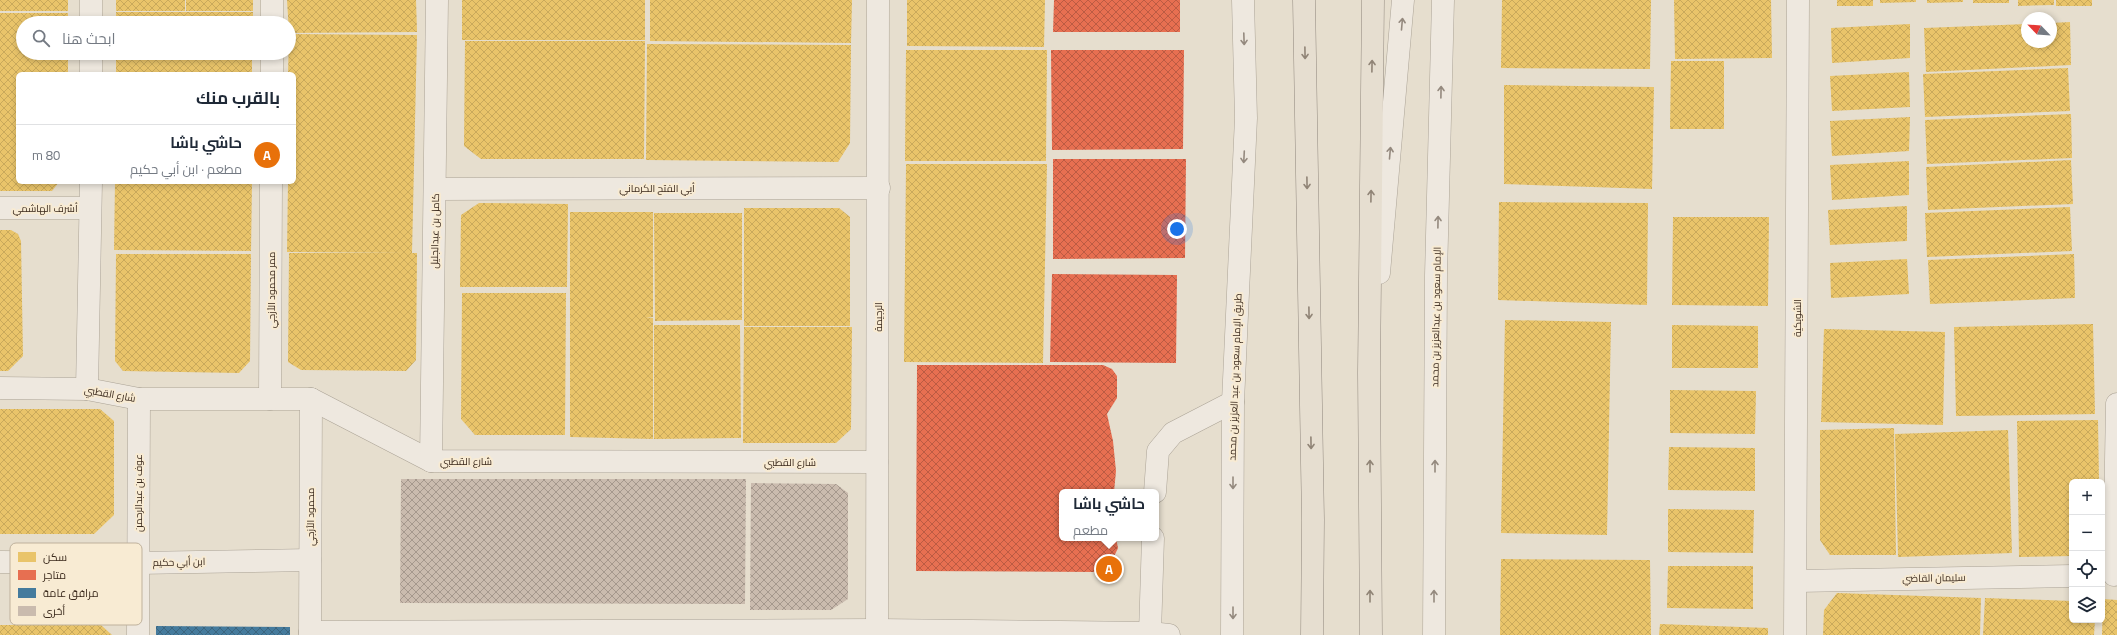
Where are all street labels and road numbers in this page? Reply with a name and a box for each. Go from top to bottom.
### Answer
street label: أبي الفتح الكرماني [619,179,695,198]
street label: كامل بن عبدالجليل [425,193,445,269]
street label: أشرف الهاشمي [12,199,78,218]
street label: الإمام سعود بن عبدالعزيز بن محمد [1425,247,1447,387]
street label: ممر محمود الأزجي [262,252,281,328]
street label: طريق الإمام سعود بن عبد العزيز بن محمد [1223,293,1247,461]
street label: الشويكية [1788,299,1807,337]
street label: الرجيمة [869,302,888,332]
street label: شارع القطبي [83,380,137,408]
street label: شارع القطبي [440,452,492,471]
street label: شارع القطبي [764,453,816,472]
street label: عوف بن عبدالرحمن [129,454,148,532]
street label: محمود الأزجي [301,488,320,546]
street label: ابن أبي حكيم [153,552,205,572]
street label: سليمان القاضي [1902,568,1966,588]

